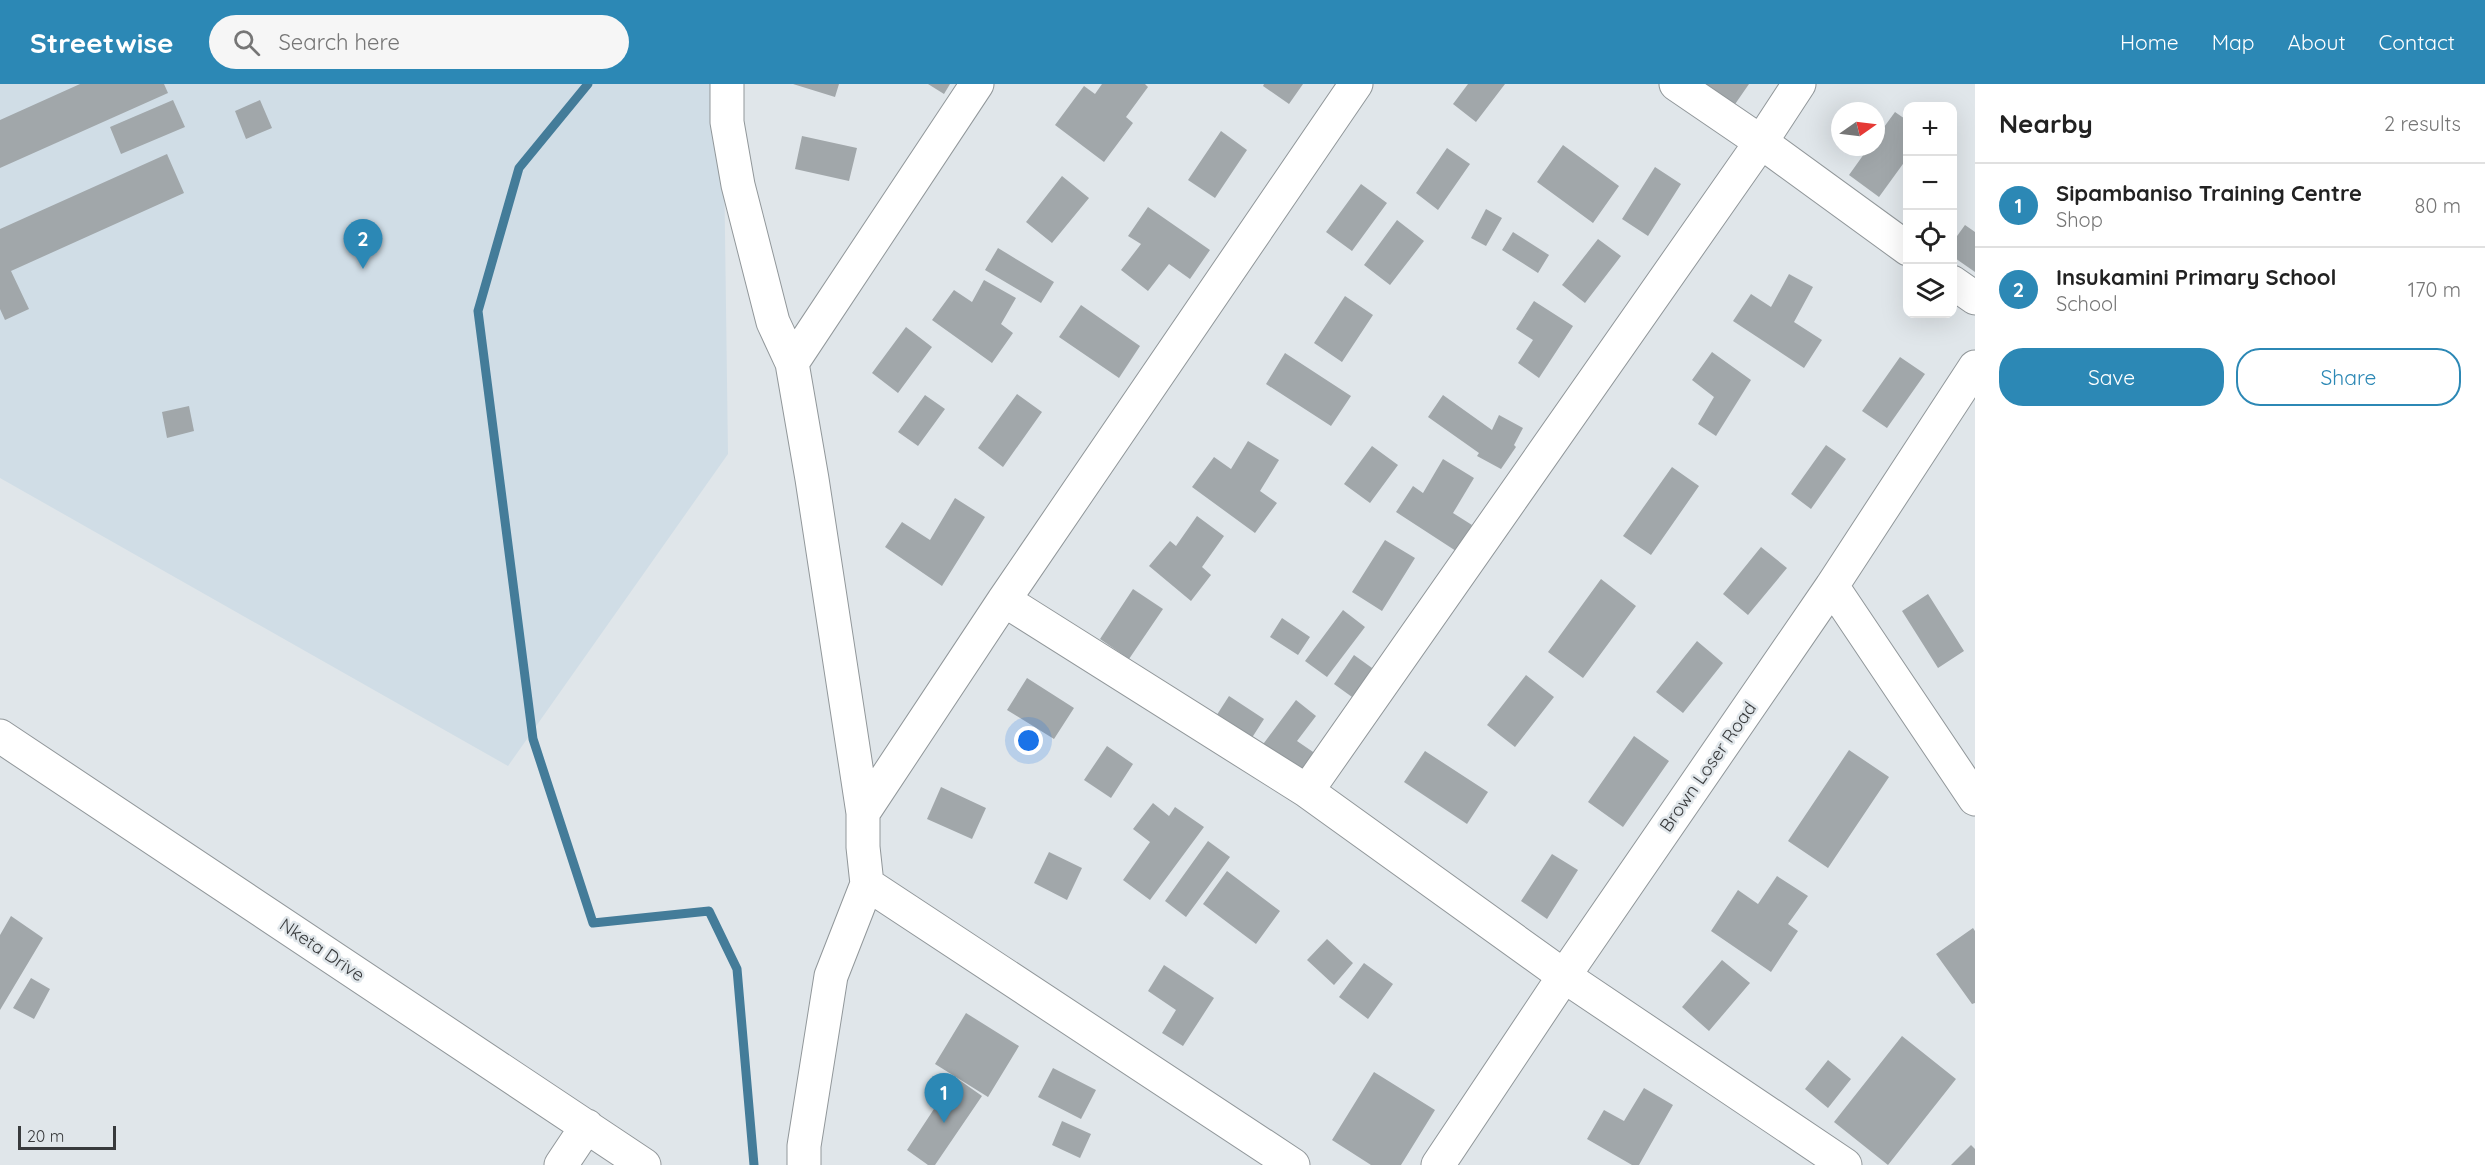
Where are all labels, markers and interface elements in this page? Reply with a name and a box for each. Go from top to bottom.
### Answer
search box [209,15,629,69]
text: Streetwise [30,25,173,60]
icon: search [230,26,263,59]
text: Search here [278,28,400,56]
text: Home [2120,29,2179,55]
text: Map [2212,29,2255,55]
text: About [2288,29,2346,55]
text: Contact [2379,29,2455,55]
north arrow [1831,102,1885,156]
map controls [1903,102,1957,318]
button: + [1903,102,1957,156]
text: Nearby [1999,107,2093,140]
text: 2 results [2384,111,2461,136]
button: − [1903,156,1957,210]
text: Sipambaniso Training Centre [2056,179,2362,207]
text: 1 [2015,193,2022,218]
text: 80 m [2415,193,2461,218]
text: Shop [2056,207,2103,232]
button: locate [1903,210,1957,264]
pin: 2 [344,220,382,269]
text: Insukamini Primary School [2056,263,2336,291]
button: layers [1903,264,1957,318]
text: 2 [2013,277,2024,302]
text: 170 m [2408,277,2461,302]
text: School [2056,291,2118,316]
button: Save [1999,348,2224,406]
button: Share [2236,348,2461,406]
street label: Brown Loser Road [1654,697,1761,836]
your location [1014,726,1043,755]
street label: Nketa Drive [275,913,369,986]
pin: 1 [924,1074,964,1123]
scale bar [18,1123,116,1150]
text: 20 m [27,1126,64,1146]

